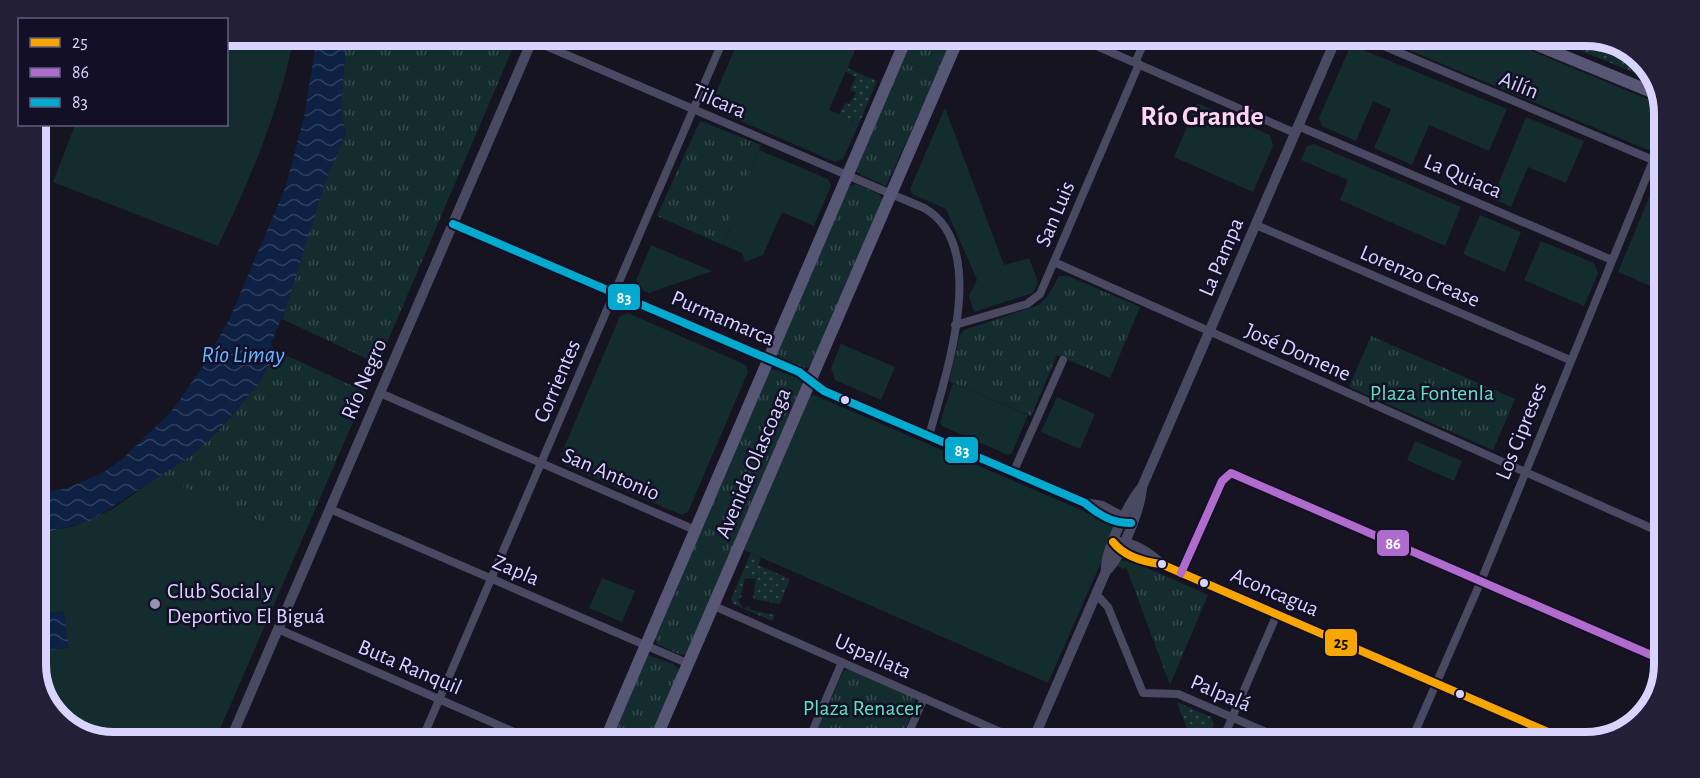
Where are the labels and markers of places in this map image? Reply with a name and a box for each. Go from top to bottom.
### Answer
unlabelled marker [839,394,851,406]
unlabelled marker [1156,558,1168,570]
unlabelled marker [1198,577,1210,589]
place label: Club Social y Deportivo El Biguá [167,580,325,627]
marker: Club Social y Deportivo El Biguá [148,597,162,611]
unlabelled marker [1454,688,1466,700]

